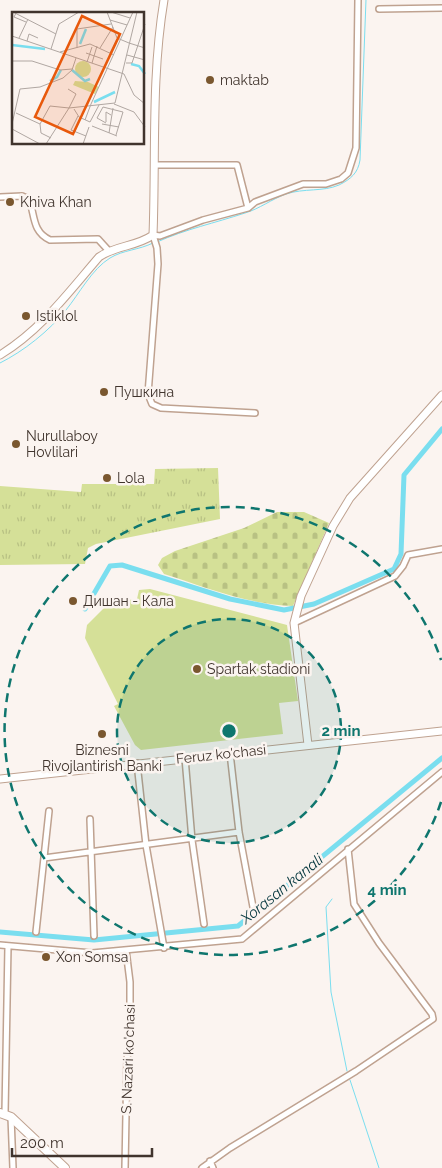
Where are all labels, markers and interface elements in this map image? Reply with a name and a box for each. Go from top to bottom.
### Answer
inset map [12,12,145,145]
place label: maktab [220,72,269,88]
marker: maktab [204,74,216,86]
place label: Khiva Khan [20,194,92,210]
marker: Khiva Khan [4,196,16,208]
place label: Istiklol [36,308,77,324]
marker: Istiklol [20,310,32,322]
place label: Пушкина [114,384,174,400]
marker: Пушкина [98,386,110,398]
place label: Nurullaboy Hovlilari [26,428,98,460]
marker: Nurullaboy Hovlilari [10,438,22,450]
place label: Lola [117,470,145,486]
marker: Lola [101,472,113,484]
place label: Дишан - Кала [83,593,174,609]
marker: Дишан - Кала [67,595,79,607]
place label: Spartak stadioni [207,661,310,677]
marker: Spartak stadioni [191,663,203,675]
centre of rings [220,722,238,740]
text: 2 min [322,722,360,740]
marker: Biznesni Rivojlantirish Banki [96,728,108,740]
street label: Feruz ko'chasi [175,741,267,767]
place label: Biznesni Rivojlantirish Banki [42,742,162,774]
water label: Xorasan kanali [236,850,327,928]
text: 4 min [367,881,407,899]
place label: Xon Somsa [56,949,129,965]
marker: Xon Somsa [40,951,52,963]
street label: S. Nazari ko'chasi [118,1004,138,1114]
scale bar [12,1126,152,1158]
text: 200 m [20,1134,64,1152]

